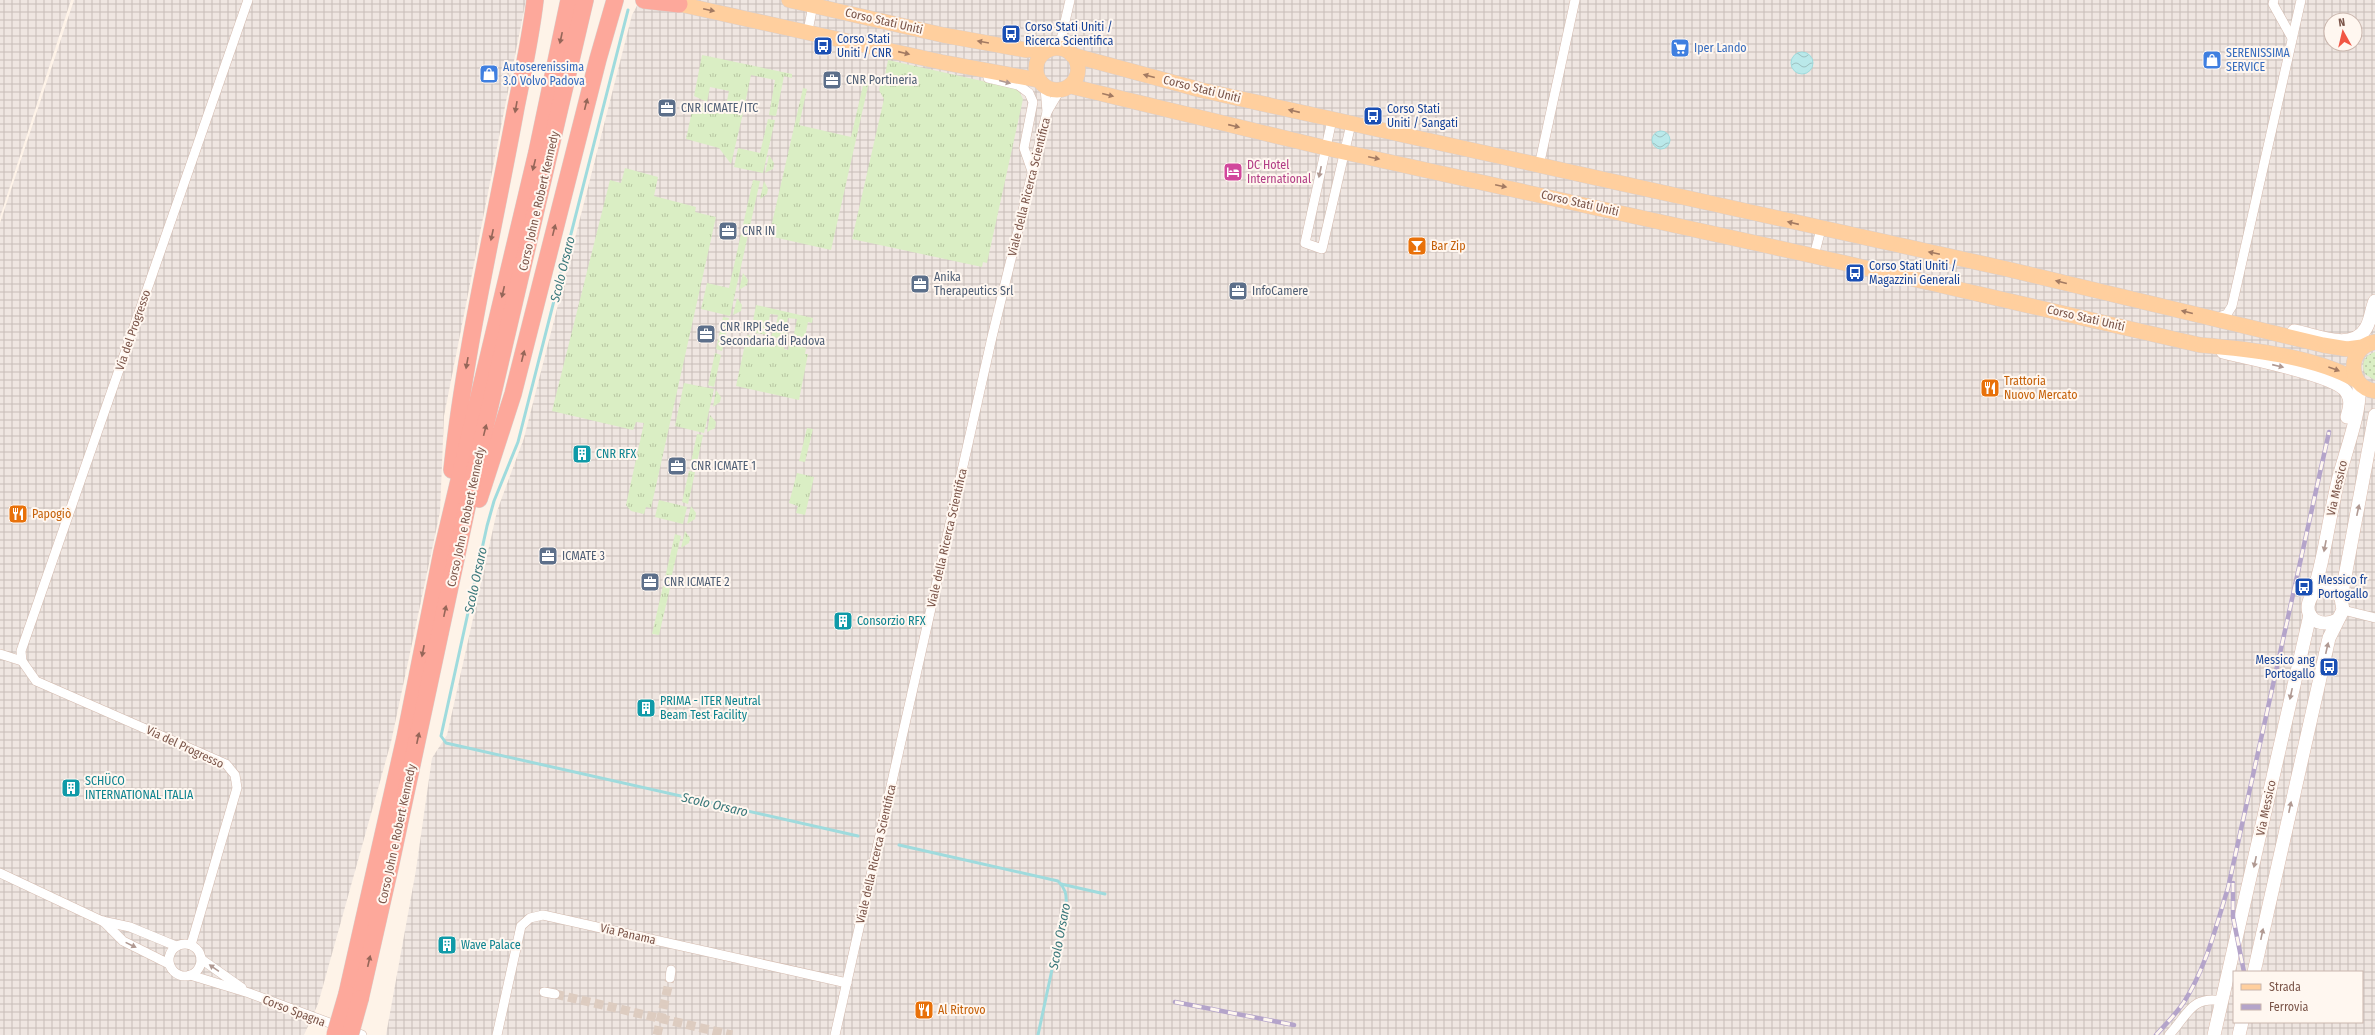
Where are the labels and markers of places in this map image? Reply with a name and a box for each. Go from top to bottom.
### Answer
place label: Corso Stati Uniti / Ricerca Scientifica [1025,20,1114,48]
bus stop icon: Corso Stati Uniti / Ricerca Scientifica [1000,23,1022,45]
place label: Corso Stati Uniti / CNR [837,32,892,60]
bus stop icon: Corso Stati Uniti / CNR [812,35,834,57]
supermarket icon: Iper Lando [1669,37,1691,59]
place label: Iper Lando [1694,41,1747,55]
place label: SERENISSIMA SERVICE [2226,46,2291,74]
shop icon: SERENISSIMA SERVICE [2201,49,2223,71]
place label: Autoserenissima 3.0 Volvo Padova [503,60,585,88]
shop icon: Autoserenissima 3.0 Volvo Padova [478,63,500,85]
office icon: CNR Portineria [821,69,843,91]
place label: CNR Portineria [846,73,918,87]
office icon: CNR ICMATE/ITC [656,97,678,119]
place label: CNR ICMATE/ITC [681,101,758,115]
place label: Corso Stati Uniti / Sangati [1387,102,1458,130]
bus stop icon: Corso Stati Uniti / Sangati [1362,105,1384,127]
place label: DC Hotel International [1247,158,1311,186]
hotel icon: DC Hotel International [1222,161,1244,183]
office icon: CNR IN [717,220,739,242]
place label: CNR IN [742,224,775,238]
bar icon: Bar Zip [1406,235,1428,257]
place label: Bar Zip [1431,239,1466,253]
place label: Corso Stati Uniti / Magazzini Generali [1869,259,1960,287]
bus stop icon: Corso Stati Uniti / Magazzini Generali [1844,262,1866,284]
place label: Anika Therapeutics Srl [934,270,1013,298]
office icon: Anika Therapeutics Srl [909,273,931,295]
office icon: InfoCamere [1227,280,1249,302]
place label: InfoCamere [1252,284,1308,298]
place label: CNR IRPI Sede Secondaria di Padova [720,320,825,348]
office icon: CNR IRPI Sede Secondaria di Padova [695,323,717,345]
place label: Trattoria Nuovo Mercato [2004,374,2078,402]
restaurant icon: Trattoria Nuovo Mercato [1979,377,2001,399]
building icon: CNR RFX [571,443,593,465]
place label: CNR RFX [596,447,637,461]
office icon: CNR ICMATE 1 [666,455,688,477]
place label: CNR ICMATE 1 [691,459,756,473]
restaurant icon: Papogiò [7,503,29,525]
place label: Papogiò [32,507,71,521]
office icon: ICMATE 3 [537,545,559,567]
place label: ICMATE 3 [562,549,605,563]
office icon: CNR ICMATE 2 [639,571,661,593]
place label: Messico fr Portogallo [2318,573,2368,601]
place label: CNR ICMATE 2 [664,575,730,589]
bus stop icon: Messico fr Portogallo [2293,576,2315,598]
building icon: Consorzio RFX [832,610,854,632]
place label: Consorzio RFX [857,614,926,628]
place label: Messico ang Portogallo [2256,653,2315,681]
bus stop icon: Messico ang Portogallo [2318,656,2340,678]
place label: PRIMA - ITER Neutral Beam Test Facility [660,694,761,722]
building icon: PRIMA - ITER Neutral Beam Test Facility [635,697,657,719]
place label: SCHÜCO INTERNATIONAL ITALIA [85,772,194,802]
building icon: SCHÜCO INTERNATIONAL ITALIA [60,777,82,799]
building icon: Wave Palace [436,934,458,956]
place label: Wave Palace [461,938,521,952]
restaurant icon: Al Ritrovo [913,999,935,1021]
place label: Al Ritrovo [938,1003,986,1017]

